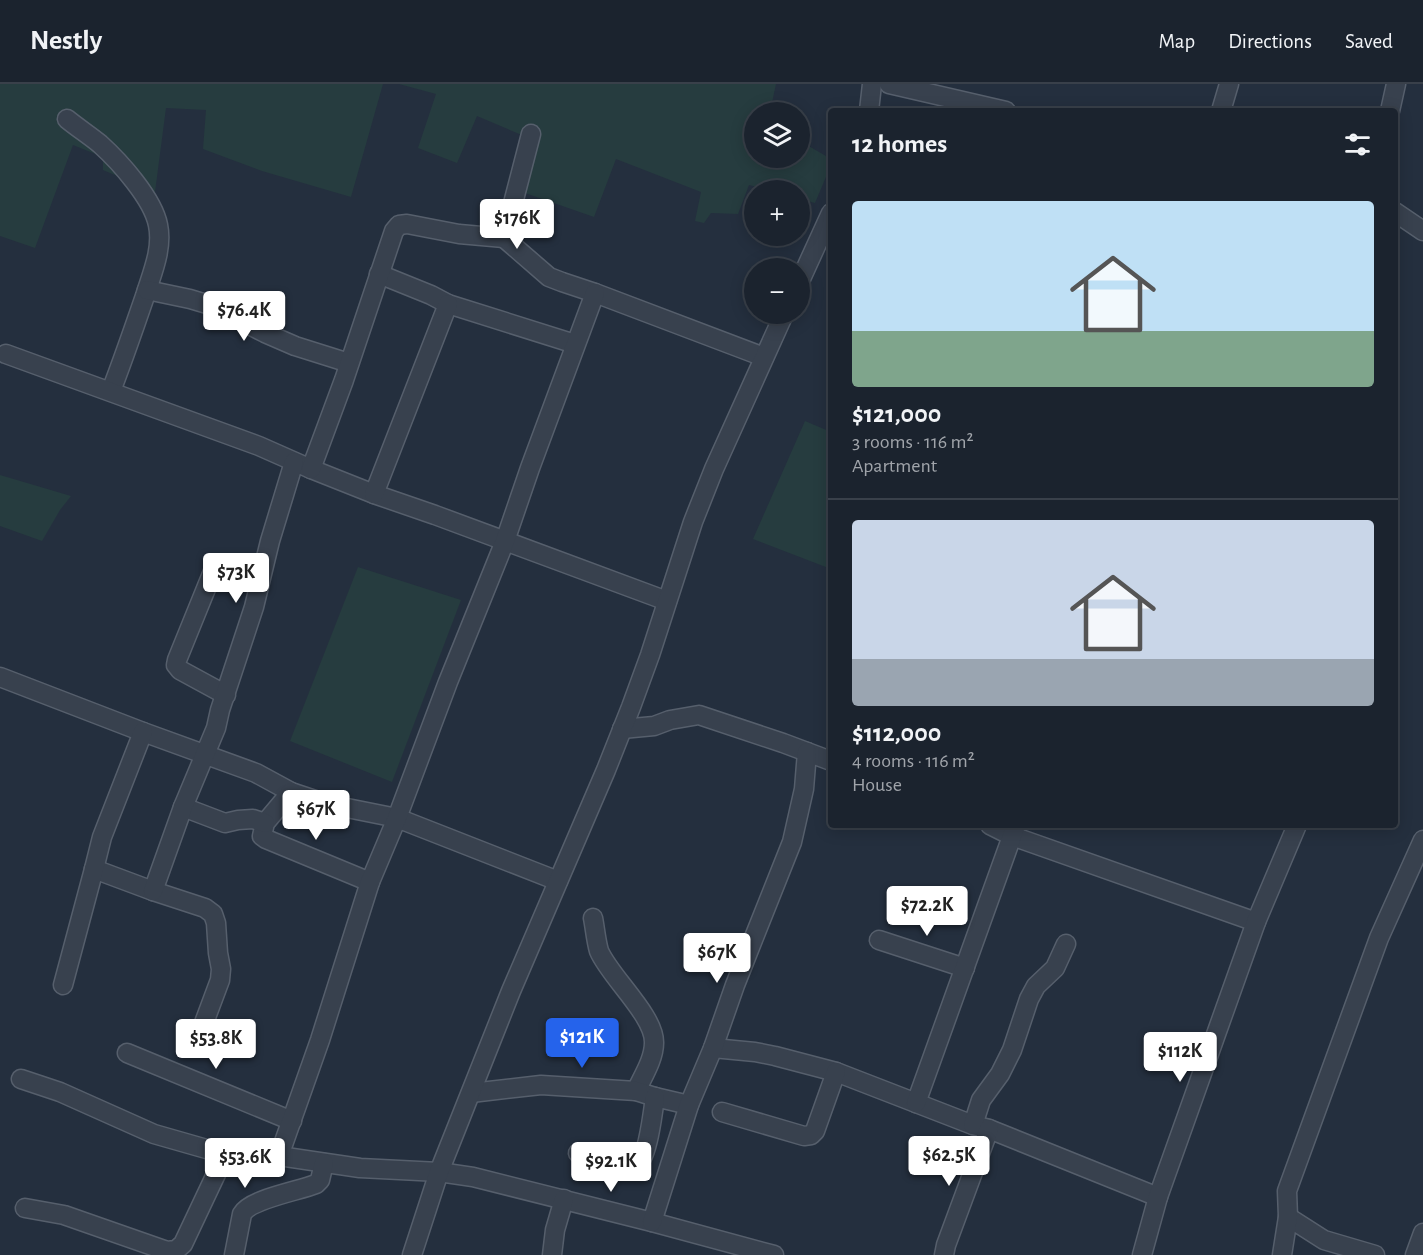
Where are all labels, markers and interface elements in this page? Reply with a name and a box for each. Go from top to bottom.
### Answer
text: Nestly [30,27,102,55]
text: Map [1159,31,1195,52]
text: Directions [1228,31,1312,52]
text: Saved [1345,31,1393,52]
map controls [744,102,810,324]
button: layers [744,102,810,168]
icon: filters [1341,128,1374,161]
text: 12 homes [852,131,947,157]
button: + [744,180,810,246]
pin: $176K [475,199,559,250]
text: $176K [494,208,540,228]
icon: home [1059,240,1167,348]
button: − [744,258,810,324]
pin: $76.4K [195,291,293,342]
text: $76.4K [217,300,271,320]
text: $121,000 [852,401,941,427]
text: 3 rooms · 116 m² [852,432,973,452]
text: Apartment [852,456,937,476]
pin: $73K [200,553,272,604]
icon: home [1059,559,1167,667]
text: $73K [217,562,255,582]
text: $112,000 [852,720,941,746]
text: 4 rooms · 116 m² [852,751,975,771]
text: House [852,775,902,795]
pin: $67K [280,790,352,841]
text: $67K [297,799,335,819]
pin: $72.2K [878,886,976,937]
text: $72.2K [901,895,953,915]
pin: $67K [681,933,753,984]
text: $67K [698,942,736,962]
pin: $121K [540,1018,624,1069]
pin: $53.8K [167,1019,265,1070]
text: $121K [560,1027,604,1047]
text: $53.8K [190,1028,242,1048]
pin: $112K [1138,1032,1222,1083]
text: $112K [1158,1041,1202,1061]
pin: $62.5K [900,1136,998,1187]
pin: $53.6K [196,1138,294,1189]
pin: $92.1K [562,1142,660,1193]
text: $62.5K [923,1145,975,1165]
text: $53.6K [219,1147,271,1167]
text: $92.1K [585,1151,637,1171]

